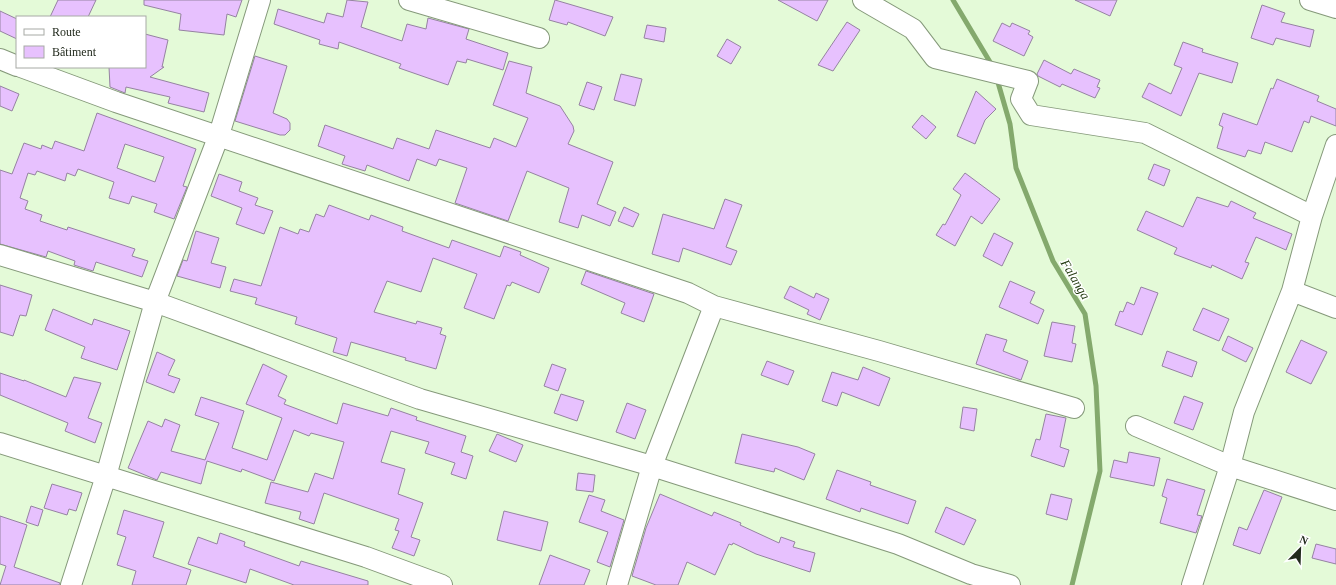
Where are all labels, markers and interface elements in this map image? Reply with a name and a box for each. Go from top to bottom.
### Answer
legend [16,16,146,68]
text: Route [52,25,81,39]
text: Bâtiment [52,45,97,59]
water label: Falanga [1057,256,1094,302]
north arrow [1280,529,1320,569]
text: N [1298,533,1310,547]

